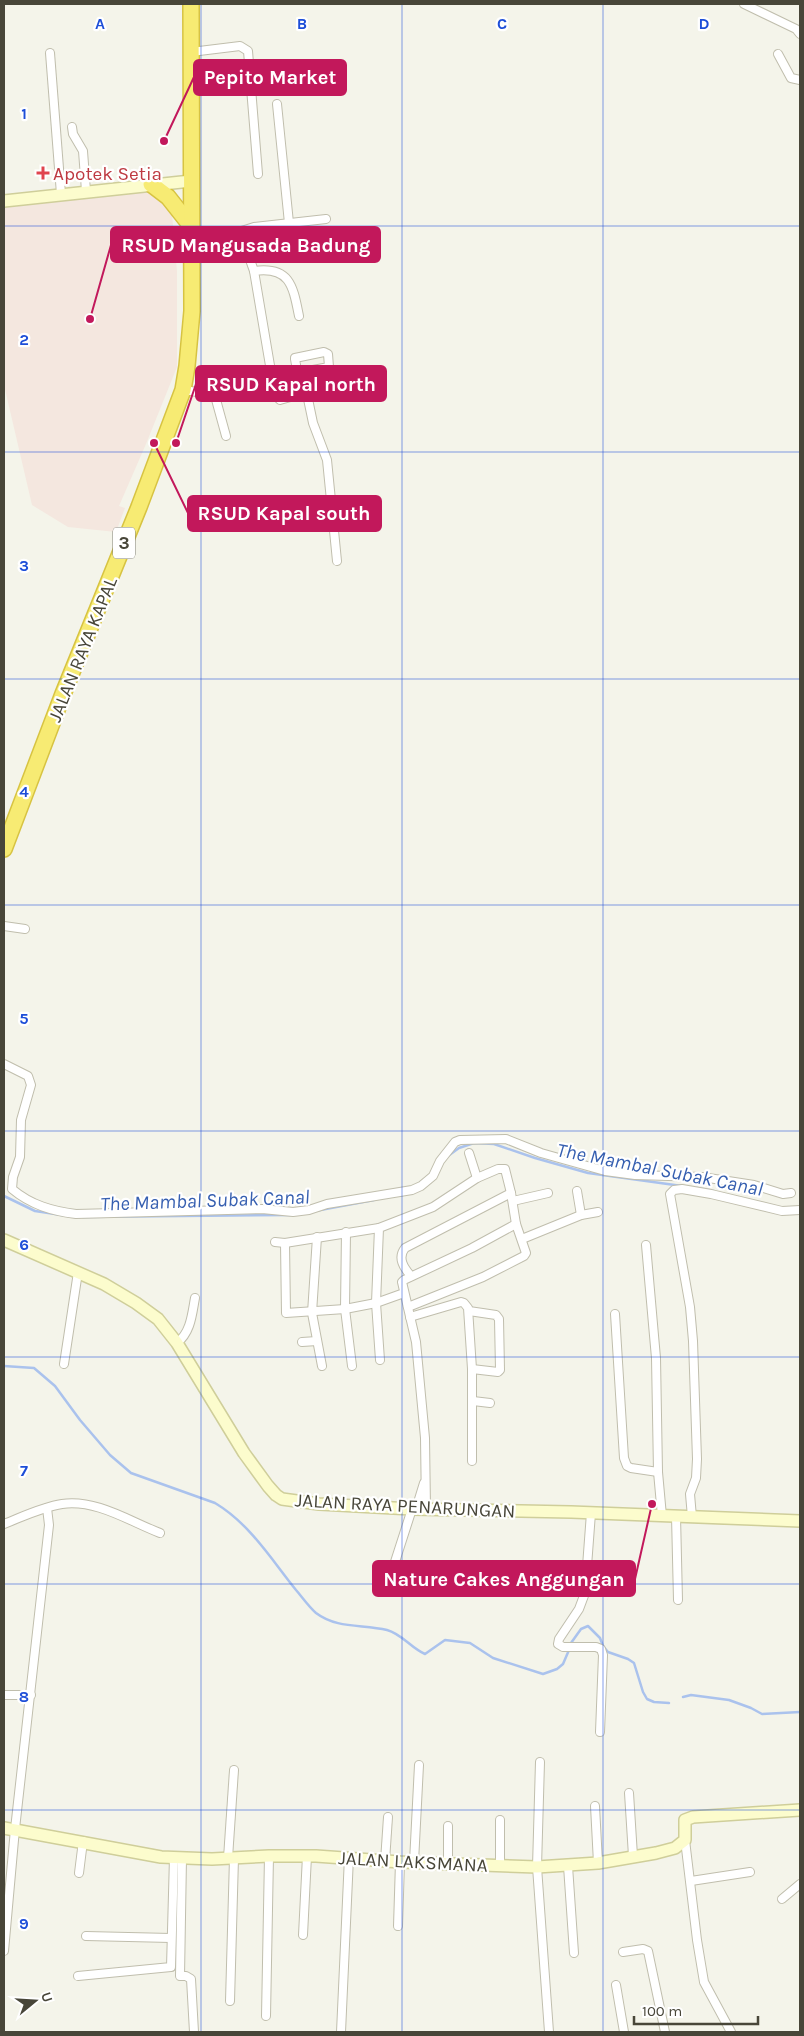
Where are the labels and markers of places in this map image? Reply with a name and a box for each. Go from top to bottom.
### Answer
callout: Pepito Market [194,60,346,95]
place label: Apotek Setia [53,163,162,185]
marker: Apotek Setia [37,167,49,179]
callout: RSUD Mangusada Badung [111,227,380,262]
callout: RSUD Kapal north [196,366,386,401]
callout: RSUD Kapal south [188,496,381,531]
callout: Nature Cakes Anggungan [373,1561,635,1596]

